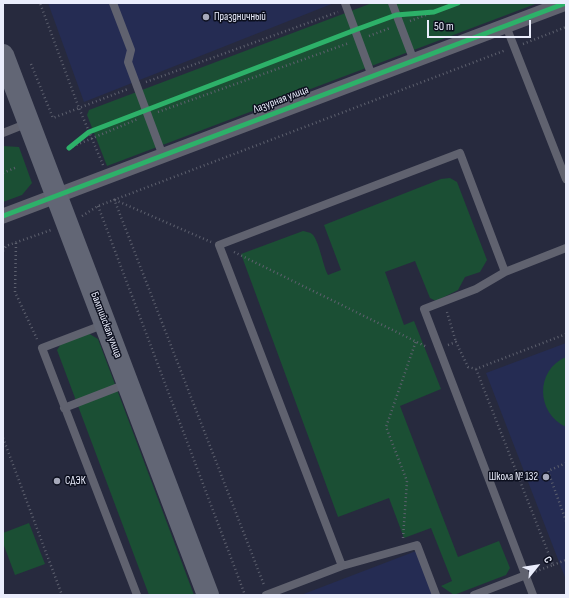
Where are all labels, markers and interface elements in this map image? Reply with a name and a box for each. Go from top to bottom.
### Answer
place label: Праздничный [214,10,266,24]
marker: Праздничный [201,12,211,22]
scale bar [429,12,533,38]
text: 50 m [434,19,454,34]
street label: Лазурная улица [251,83,311,117]
street label: Балтийская улица [87,290,125,360]
place label: Школа № 132 [489,470,538,484]
marker: Школа № 132 [541,472,551,482]
place label: СДЭК [65,474,86,488]
marker: СДЭК [52,476,62,486]
north arrow [517,546,557,586]
text: С [541,554,555,565]

